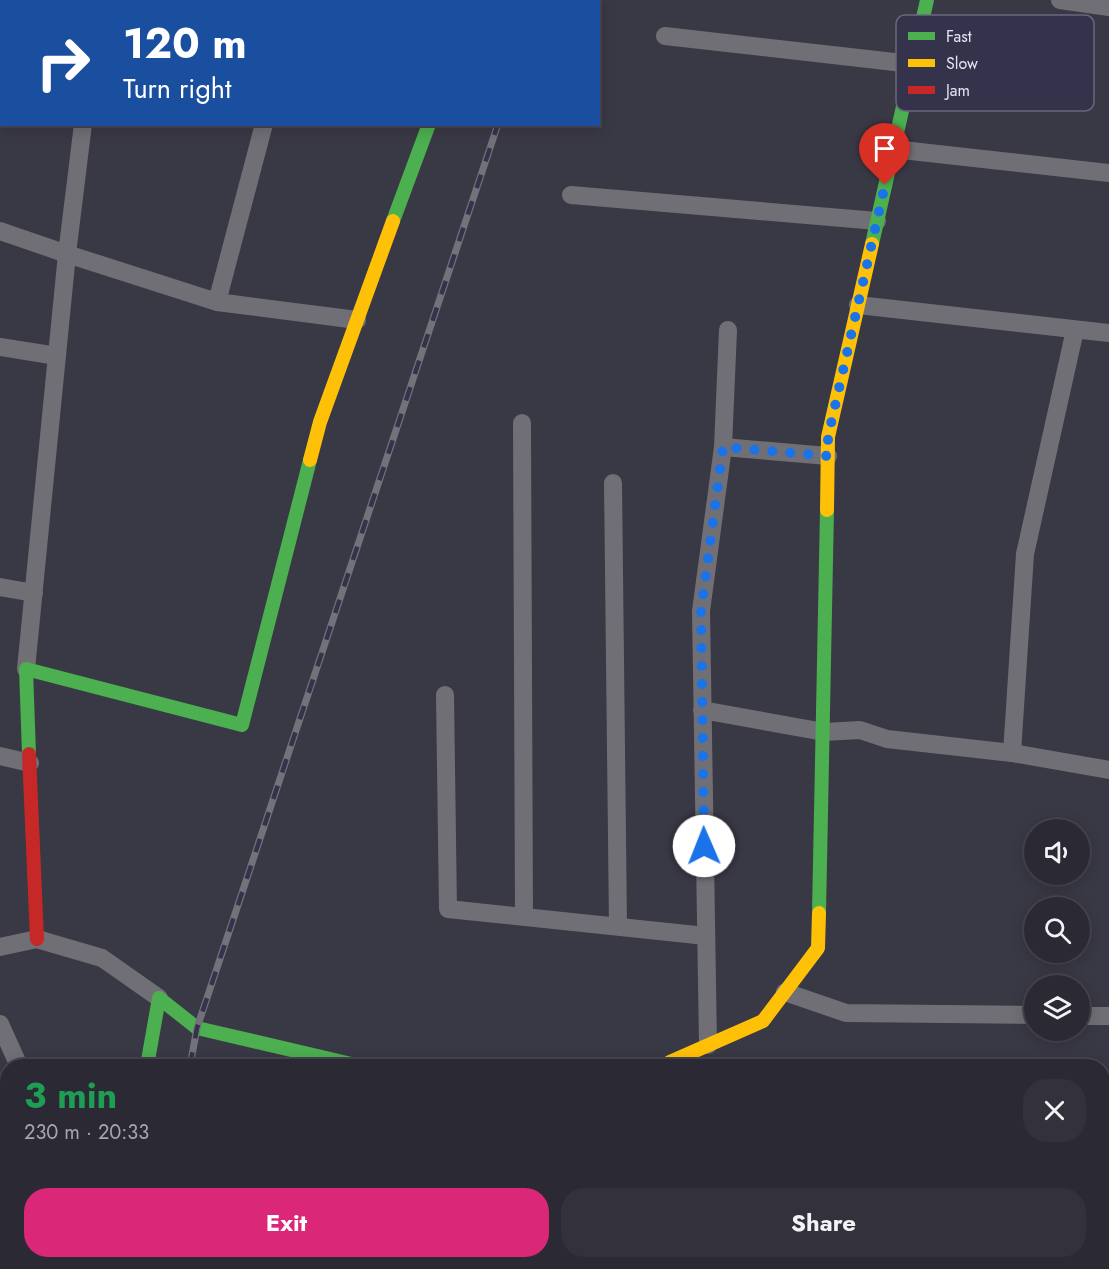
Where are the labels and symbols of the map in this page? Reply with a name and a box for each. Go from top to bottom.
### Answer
legend [896,15,1094,111]
text: Fast [946,25,972,48]
text: Slow [946,52,978,75]
text: Jam [944,79,970,102]
pin [859,123,910,185]
position arrow [672,814,736,878]

